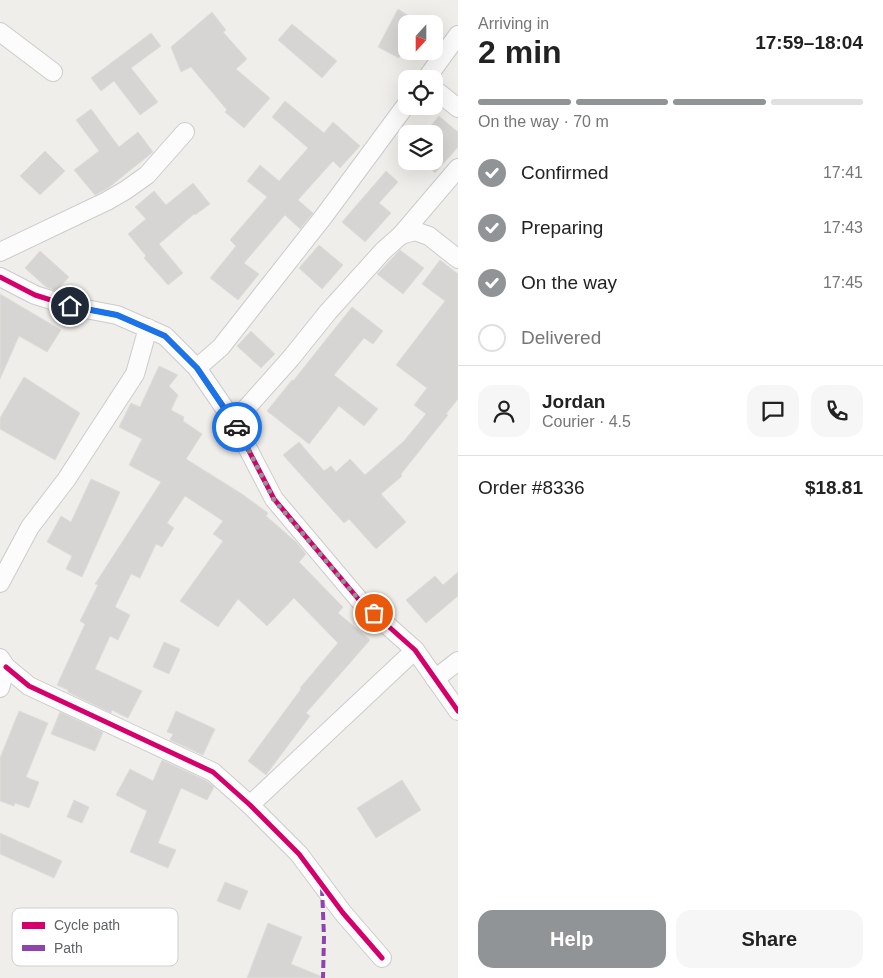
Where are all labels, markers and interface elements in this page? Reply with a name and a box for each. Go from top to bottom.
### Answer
north arrow [398,15,442,60]
map controls [398,15,443,170]
text: Arriving in [478,15,549,32]
text: 17:59–18:04 [755,32,863,53]
text: 2 min [478,34,562,70]
button: locate [398,70,443,115]
text: On the way · 70 m [478,113,609,130]
button: layers [398,125,443,170]
icon: check [478,159,506,187]
text: Confirmed [521,162,609,183]
text: 17:41 [823,164,863,181]
icon: check [478,214,506,242]
text: Preparing [521,217,603,238]
text: 17:43 [823,219,863,236]
icon: check [478,269,506,297]
text: On the way [521,272,617,293]
text: 17:45 [823,274,863,291]
pin [49,285,91,327]
icon: home [56,292,84,320]
text: Delivered [521,327,601,348]
button: person [478,385,530,437]
button: chat [747,385,799,437]
button: phone [811,385,863,437]
text: Jordan [542,391,605,412]
courier [212,402,262,452]
icon: car [223,413,251,441]
text: Courier · 4.5 [542,413,631,430]
text: Order #8336 [478,477,585,498]
text: $18.81 [805,477,863,498]
pin [353,592,395,634]
icon: bag [360,599,388,627]
legend [12,908,178,966]
button: Help [478,910,666,968]
button: Share [676,910,863,968]
text: Cycle path [54,917,120,933]
text: Path [54,940,83,956]

